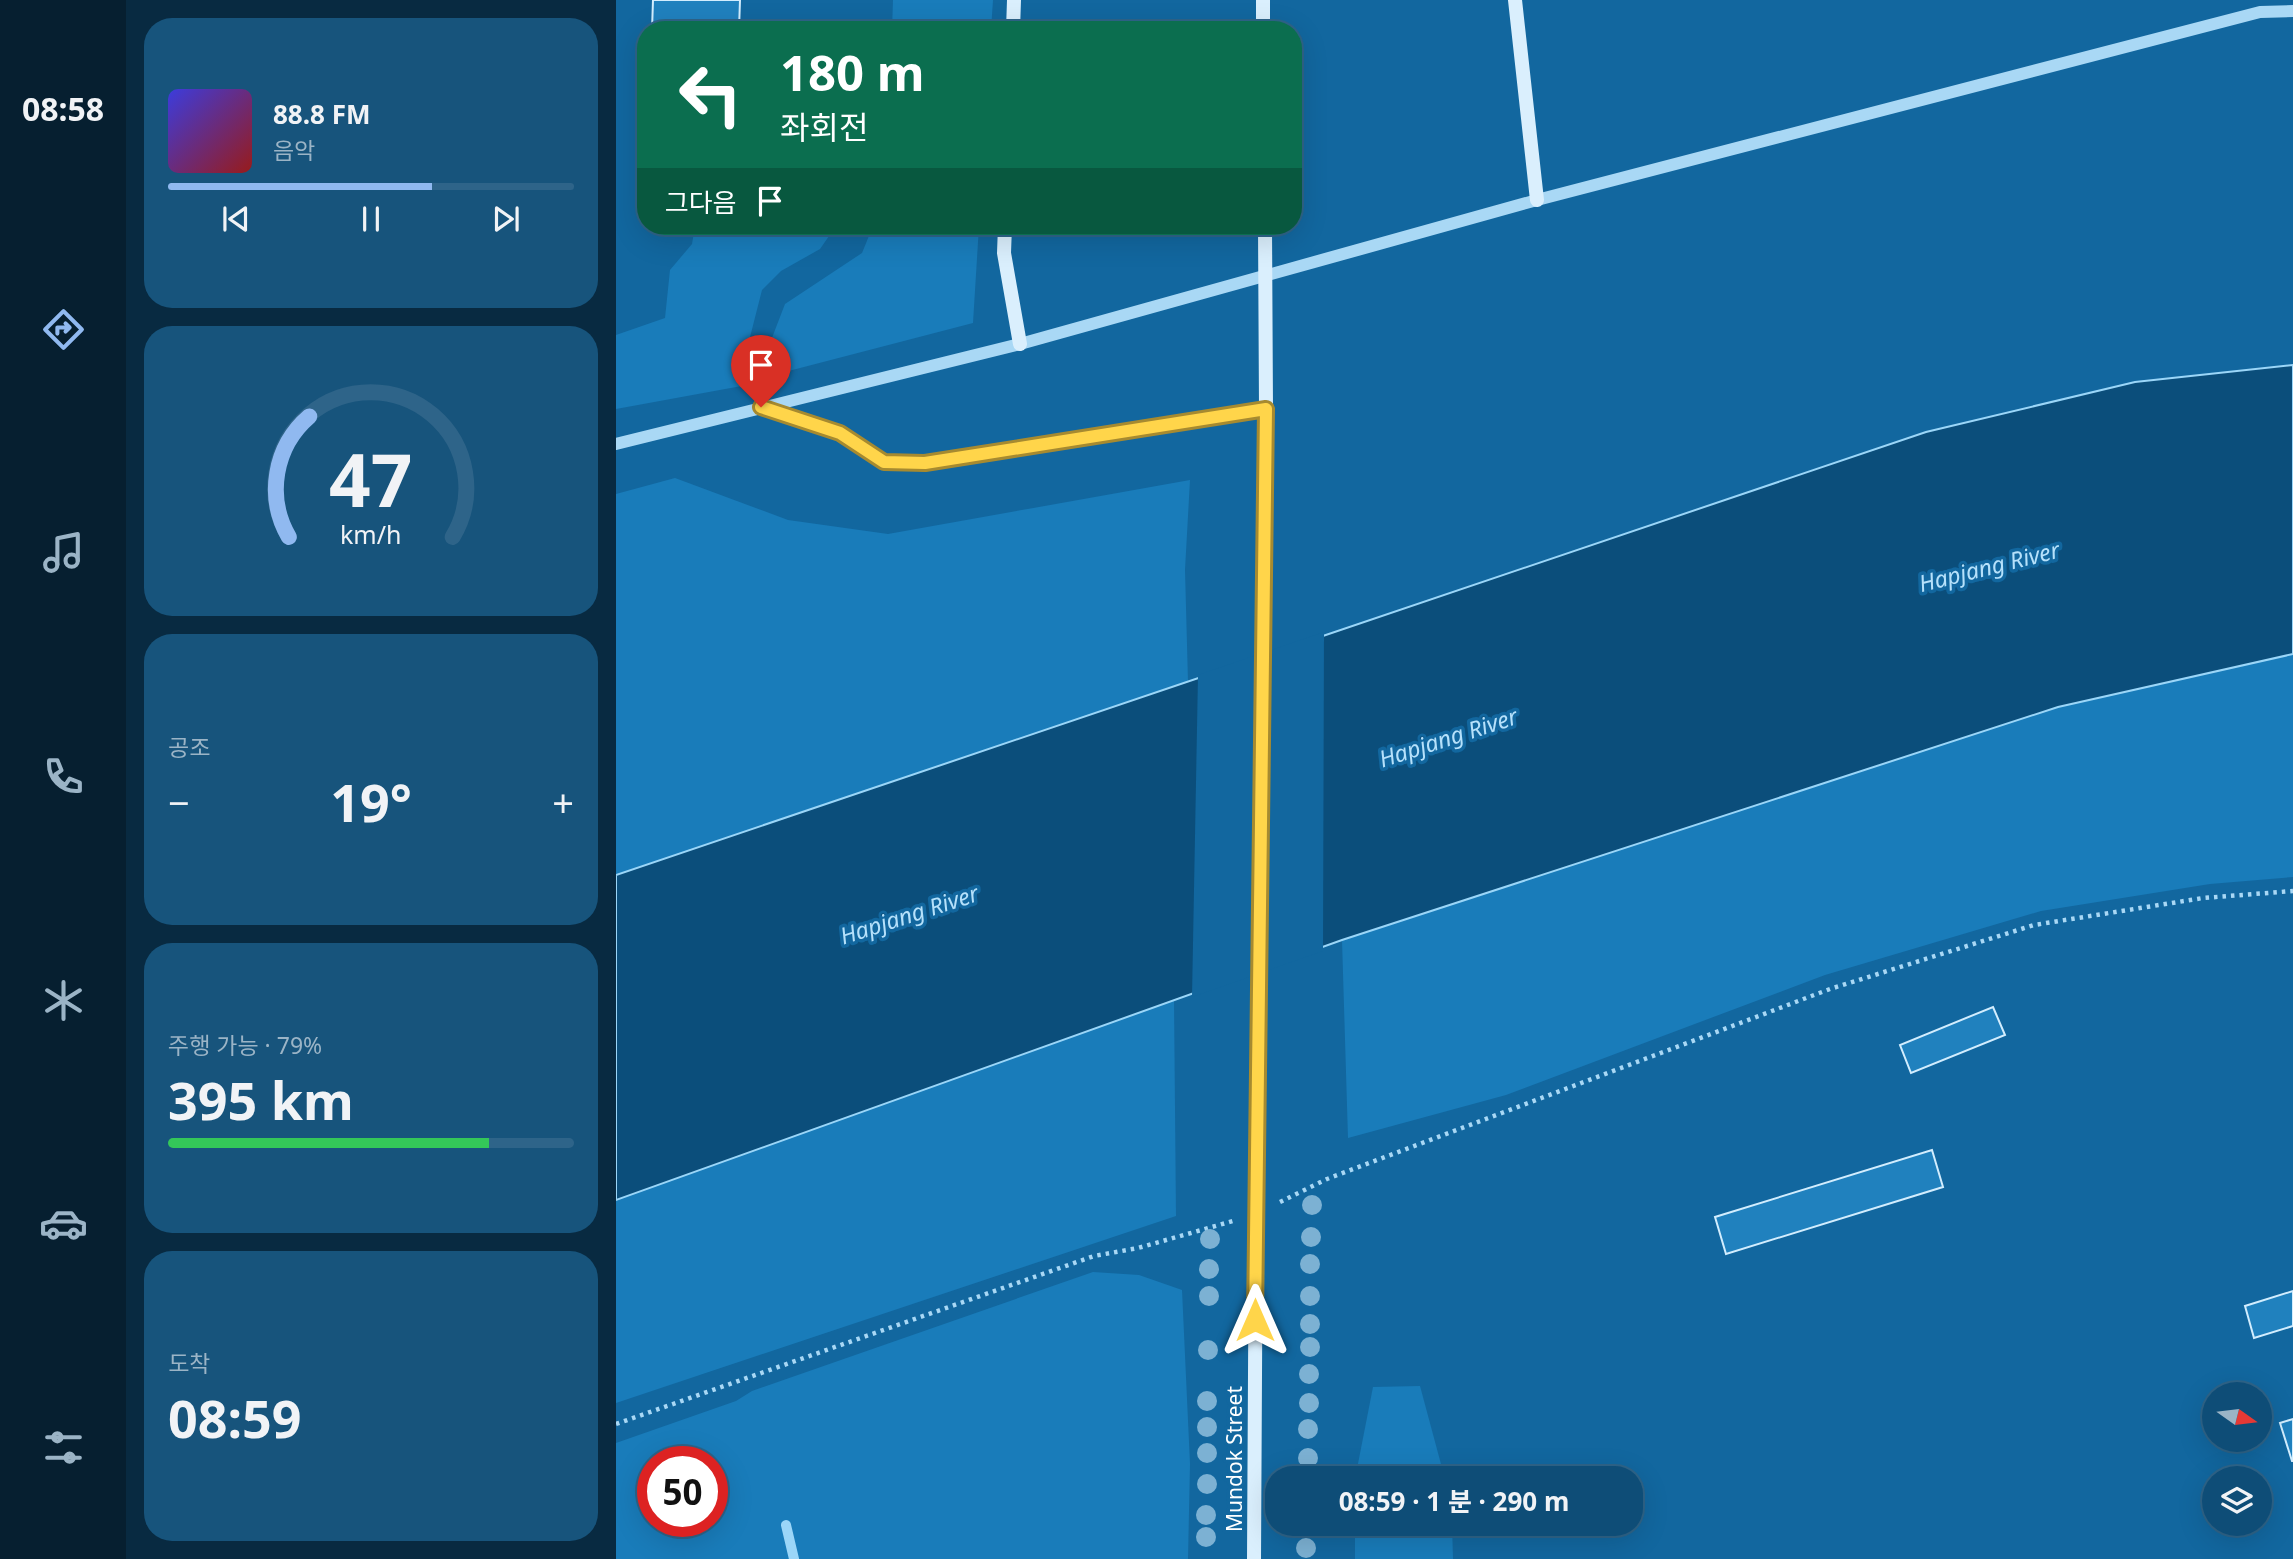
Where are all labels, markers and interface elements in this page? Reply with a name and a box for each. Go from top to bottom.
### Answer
text: 180 m [780,39,925,105]
icon: left [665,49,756,140]
text: 08:58 [22,87,104,130]
text: 88.8 FM [273,96,370,132]
text: 좌회전 [780,105,868,148]
text: 음악 [273,134,315,166]
icon: arrive [751,182,789,220]
text: 그다음 [665,184,737,220]
icon: previous [217,200,255,238]
icon: pause [352,200,390,238]
icon: next [487,200,525,238]
icon: directions [39,305,88,354]
pin [731,335,791,407]
icon: arrive [742,346,780,384]
text: 47 [329,430,413,529]
text: km/h [340,517,402,551]
icon: music [39,528,88,577]
water label: Hapjang River [1915,533,2064,599]
water label: Hapjang River [1375,699,1522,774]
text: 공조 [168,731,210,763]
icon: phone [39,752,88,801]
text: 19° [330,766,412,837]
text: − [168,776,190,828]
text: + [552,776,574,828]
water label: Hapjang River [836,876,983,951]
icon: climate [39,976,88,1025]
text: 주행 가능 · 79% [168,1029,322,1061]
text: 395 km [168,1064,354,1135]
icon: car [39,1199,88,1248]
position arrow [1218,1283,1292,1357]
text: 도착 [168,1347,210,1379]
text: 08:59 [168,1382,302,1453]
north arrow [2202,1382,2272,1452]
map controls [2202,1382,2272,1536]
street label: Mundok Street [1220,1386,1248,1532]
icon: filters [39,1423,88,1472]
speed limit sign: 50 [637,1446,728,1537]
button: layers [2202,1466,2272,1536]
text: 08:59 · 1 분 · 290 m [1339,1483,1569,1519]

